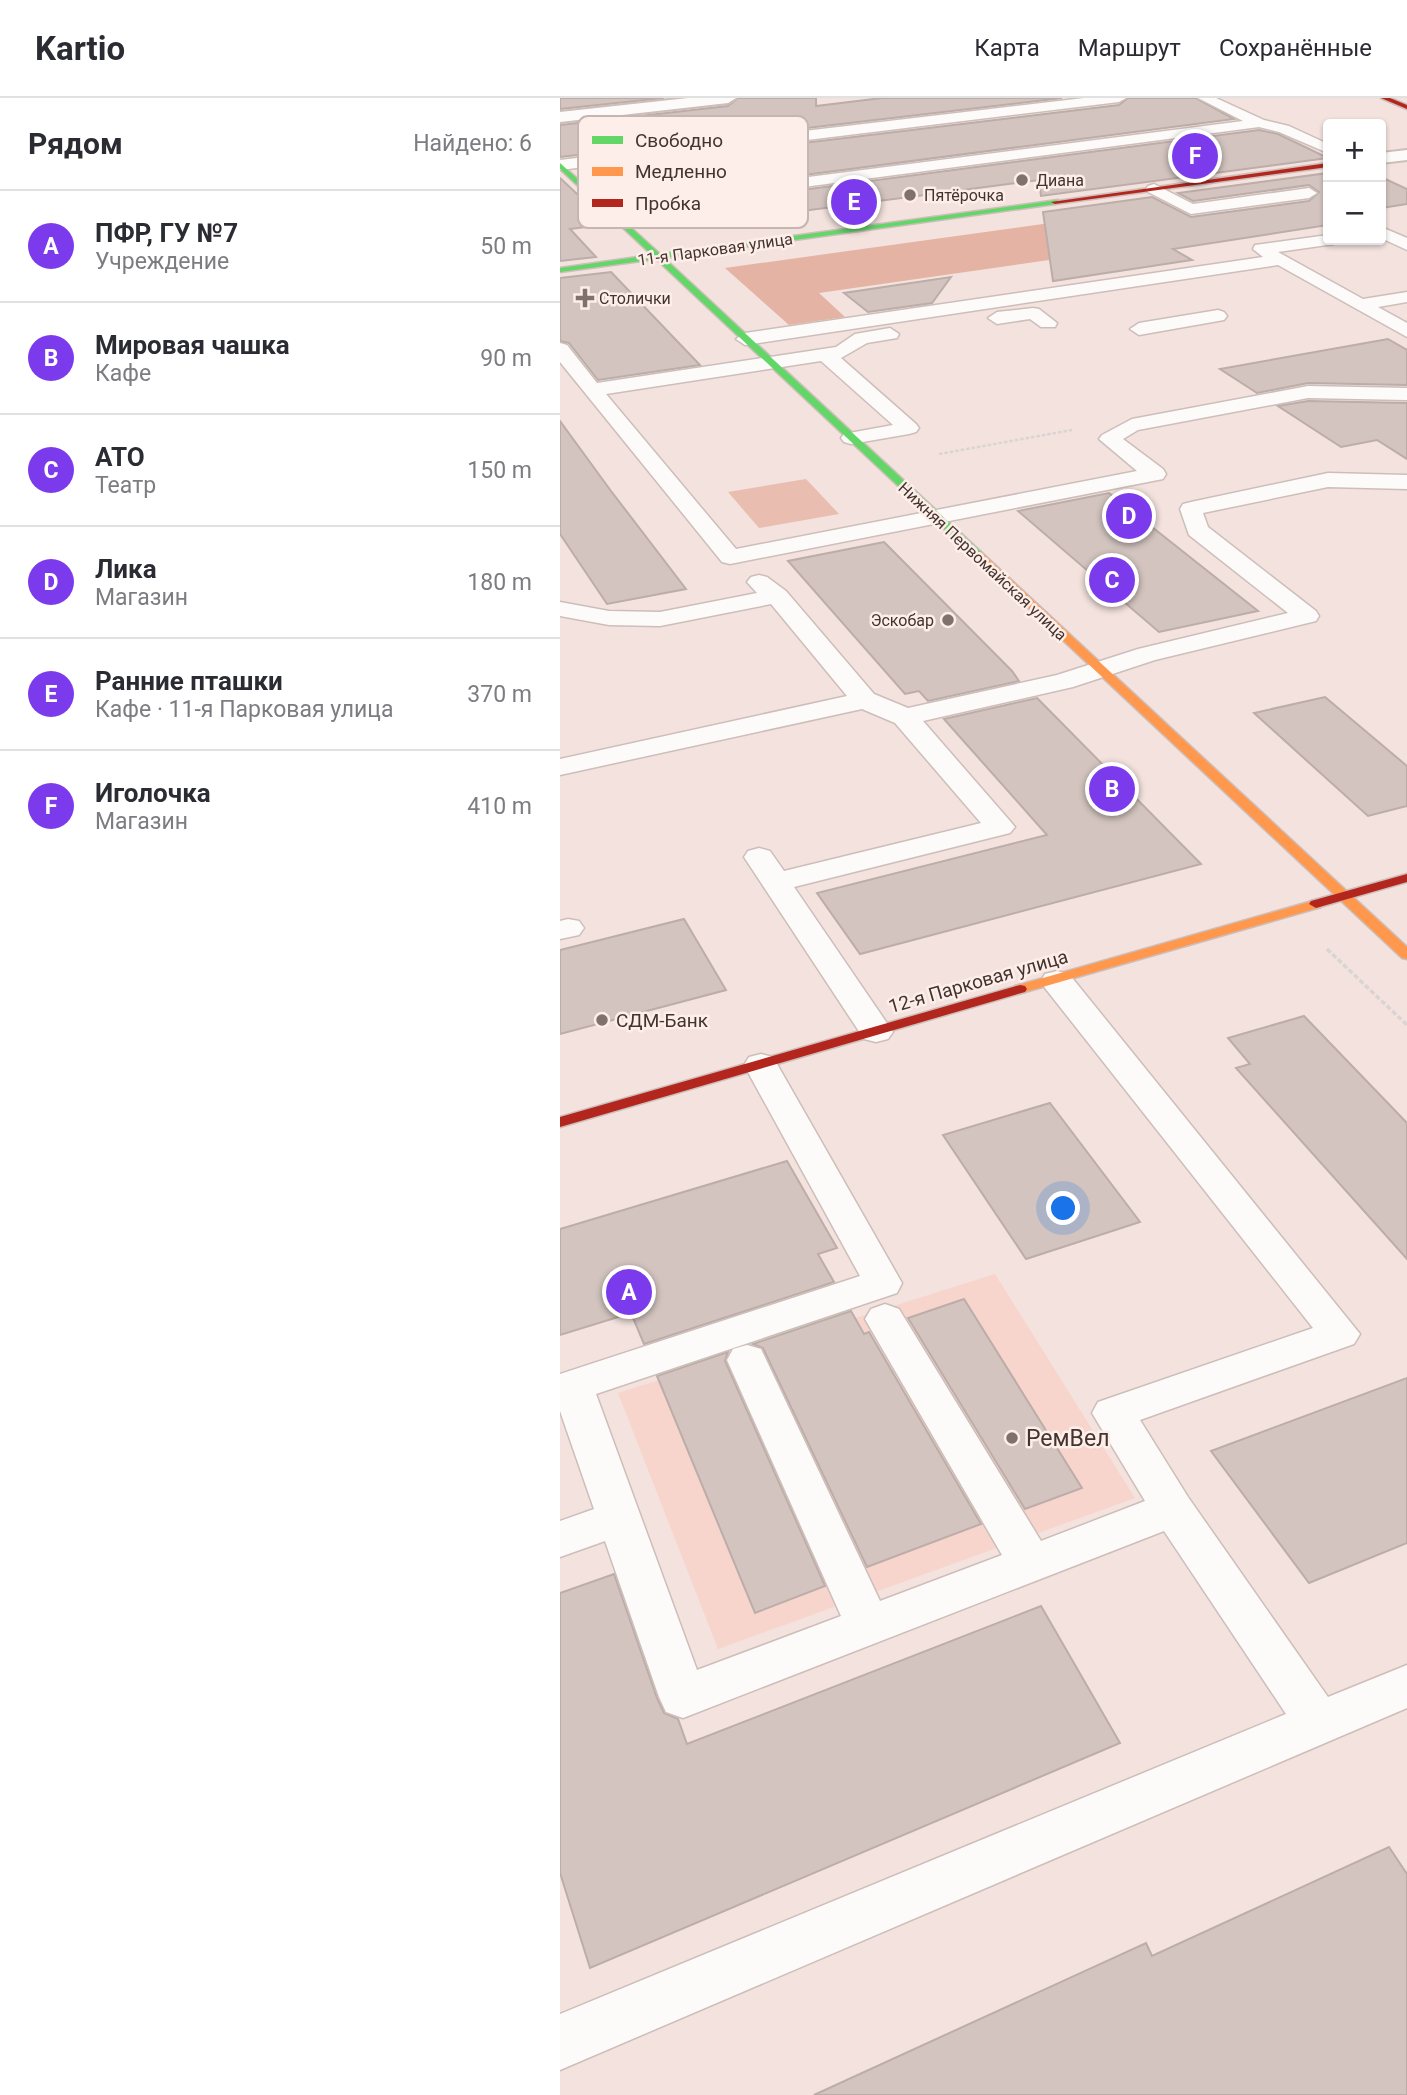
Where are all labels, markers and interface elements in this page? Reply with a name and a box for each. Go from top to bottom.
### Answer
text: Kartio [35,29,125,68]
text: Карта [974,34,1040,62]
text: Маршрут [1078,34,1181,62]
text: Сохранённые [1219,34,1372,62]
legend [578,116,808,228]
map controls [1323,119,1386,245]
button: + [1323,119,1386,182]
text: Рядом [28,126,123,161]
text: Свободно [635,129,723,152]
text: Найдено: 6 [413,130,532,157]
pin: F [1172,130,1218,182]
text: Медленно [635,160,727,183]
place label: Диана [1036,171,1084,190]
marker: Диана [1014,172,1030,188]
pin: E [831,176,877,228]
button: − [1323,182,1386,245]
place label: Пятёрочка [924,186,1004,205]
marker: Пятёрочка [902,187,918,203]
text: Пробка [635,192,701,215]
text: ПФР, ГУ №7 [95,218,238,248]
street label: 11-я Парковая улица [636,229,794,270]
text: A [43,233,59,260]
text: 50 m [480,233,532,260]
text: Учреждение [95,248,229,275]
place label: Столички [599,289,671,308]
marker: Столички [577,290,593,306]
text: Мировая чашка [95,330,290,360]
text: B [44,345,58,372]
text: 90 m [480,345,532,372]
text: Кафе [95,360,151,387]
text: АТО [95,442,145,472]
text: C [43,457,59,484]
text: 150 m [467,457,532,484]
text: Театр [95,472,156,499]
street label: Нижняя Первомайская улица [895,478,1071,644]
pin: D [1106,490,1152,542]
text: Лика [95,554,157,584]
pin: C [1089,554,1135,606]
text: D [44,569,58,596]
text: 180 m [467,569,532,596]
text: Магазин [95,584,188,611]
place label: Эскобар [871,611,934,630]
marker: Эскобар [940,612,956,628]
text: Ранние пташки [95,666,283,696]
text: E [45,681,57,708]
text: 370 m [467,681,532,708]
text: Кафе · 11-я Парковая улица [95,696,393,723]
pin: B [1089,763,1135,815]
text: Иголочка [95,778,211,808]
text: F [45,793,57,820]
text: 410 m [467,793,532,820]
text: Магазин [95,808,188,835]
street label: 12-я Парковая улица [886,945,1071,1018]
place label: СДМ-Банк [616,1009,709,1032]
marker: СДМ-Банк [594,1012,610,1028]
your location [1046,1191,1080,1225]
pin: A [606,1266,652,1318]
place label: РемВел [1026,1425,1109,1452]
marker: РемВел [1004,1430,1020,1446]

